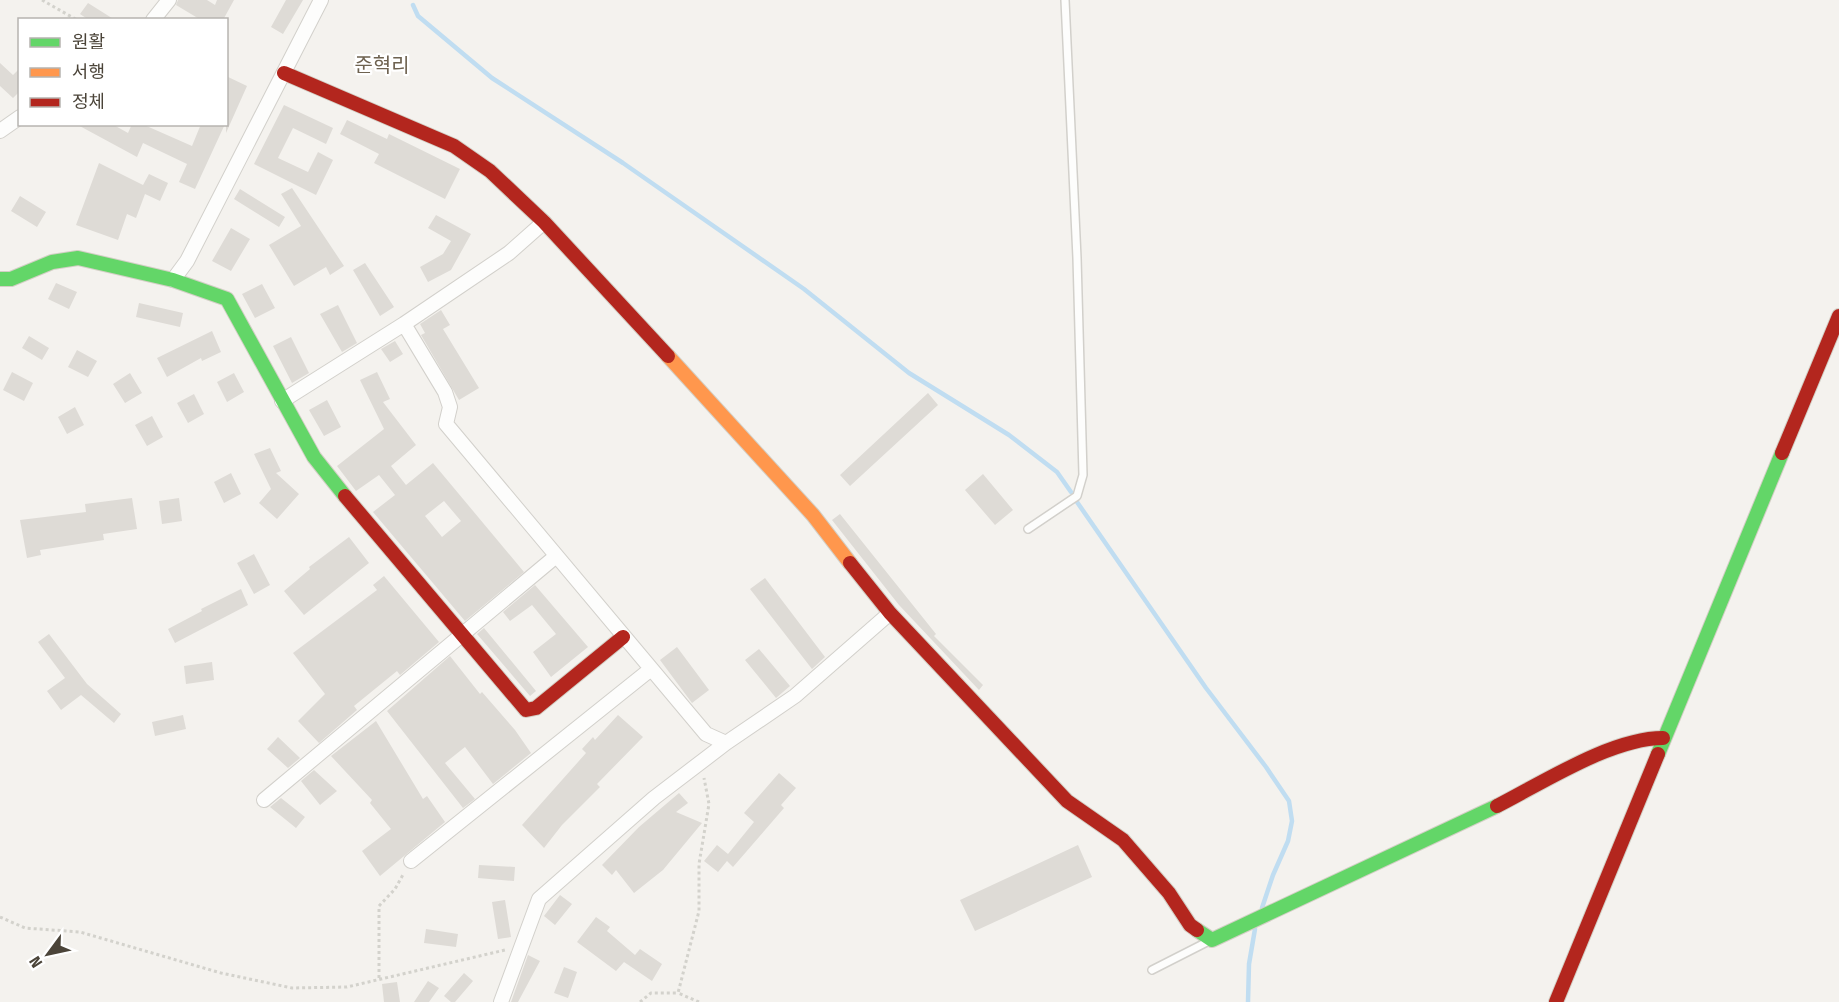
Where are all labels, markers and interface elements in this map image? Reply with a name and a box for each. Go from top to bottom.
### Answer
legend [18,18,228,126]
text: 원활 [72,31,105,53]
district label: 준혁리 [354,53,410,77]
text: 서행 [72,61,105,83]
text: 정체 [72,91,105,113]
north arrow [18,924,78,984]
text: N [25,953,46,971]

